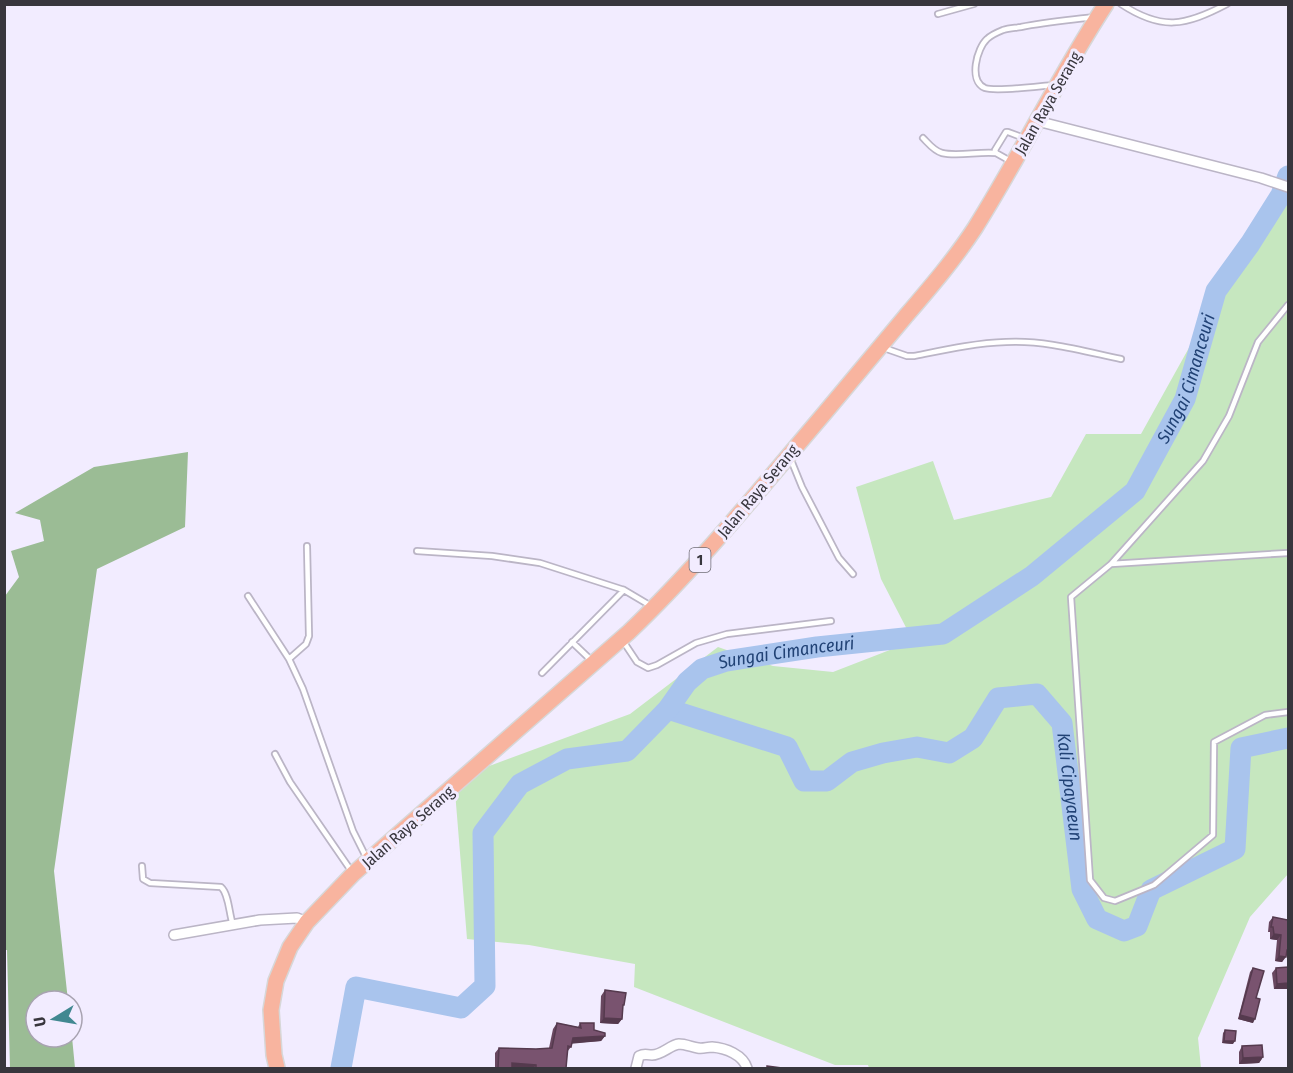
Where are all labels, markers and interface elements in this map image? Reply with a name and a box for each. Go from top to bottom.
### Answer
street label: Jalan Raya Serang [1011,48,1085,158]
water label: Sungai Cimanceuri [1152,311,1220,448]
street label: Jalan Raya Serang [714,440,803,541]
road number: 1 [690,548,710,572]
water label: Sungai Cimanceuri [714,632,856,674]
water label: Kali Cipayaeun [1052,731,1087,842]
street label: Jalan Raya Serang [358,782,458,872]
north arrow [24,989,84,1049]
text: U [30,1015,50,1028]

